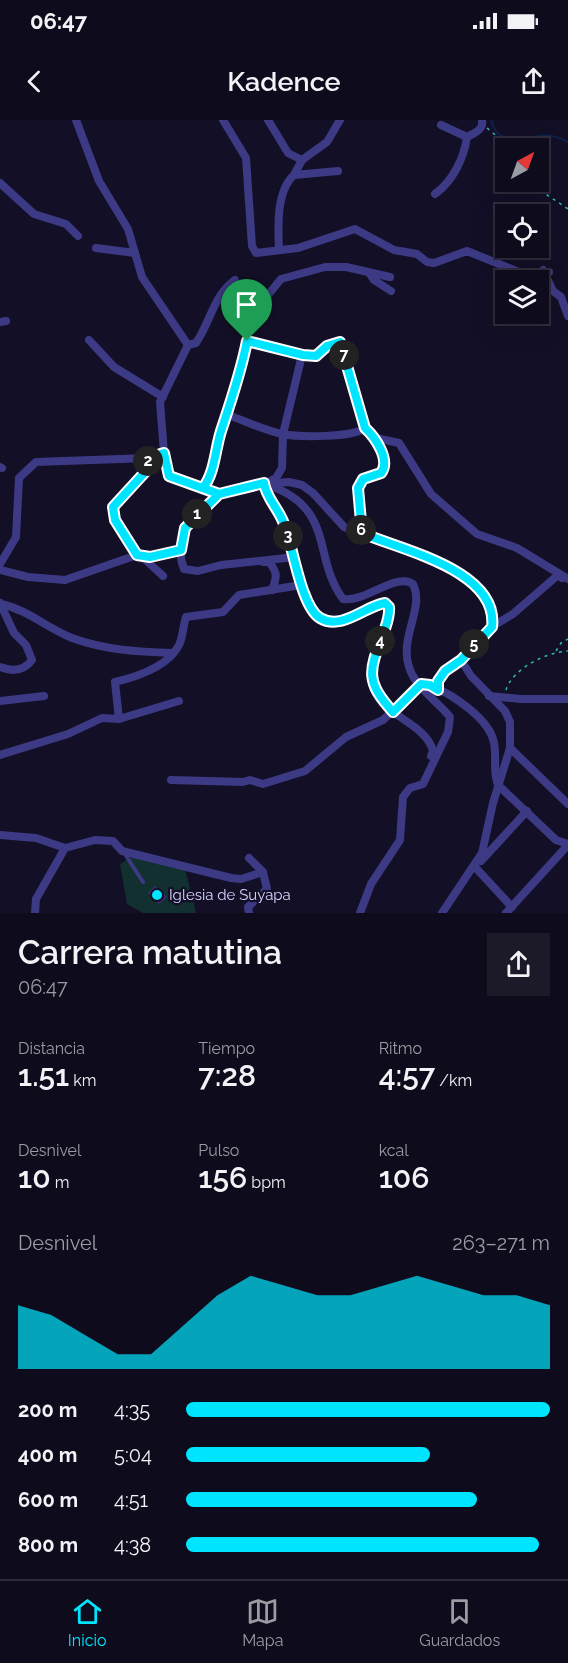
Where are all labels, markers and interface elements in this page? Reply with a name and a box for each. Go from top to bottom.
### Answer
text: 06:47 [30,8,87,34]
icon: back [18,65,51,98]
icon: share [517,65,550,98]
text: Kadence [227,66,341,97]
north arrow [495,138,549,192]
map controls [495,138,549,324]
button: locate [495,204,549,258]
button: layers [495,270,549,324]
pin [221,279,272,341]
icon: arrive [230,288,263,321]
pin: 7 [329,340,359,370]
text: 7 [340,345,348,364]
pin: 2 [133,446,163,476]
text: 2 [143,451,153,470]
pin: 1 [182,499,212,529]
text: 1 [193,504,201,523]
pin: 6 [346,515,376,545]
text: 6 [356,520,366,539]
pin: 3 [273,521,303,551]
text: 3 [284,526,292,545]
pin: 4 [365,626,395,656]
pin: 5 [459,629,489,659]
text: 4 [375,631,385,650]
text: 5 [470,634,478,653]
place label: Iglesia de Suyapa [169,886,291,904]
marker: Iglesia de Suyapa [150,888,164,902]
text: Carrera matutina [18,933,282,972]
button: share [487,933,550,996]
text: 06:47 [18,975,68,999]
text: Distancia [18,1039,85,1058]
text: Tiempo [198,1039,255,1058]
text: Ritmo [379,1039,422,1058]
text: 1.51 [18,1058,69,1093]
text: 7:28 [198,1058,256,1093]
text: 4:57 [379,1058,435,1093]
text: km [69,1071,96,1090]
text: /km [435,1071,472,1090]
text: Desnivel [18,1141,81,1160]
text: Pulso [198,1141,239,1160]
text: kcal [379,1141,409,1160]
text: 10 [18,1160,51,1195]
text: 156 [198,1160,247,1195]
text: 106 [379,1160,429,1195]
text: m [51,1173,69,1192]
text: bpm [247,1173,286,1192]
text: Desnivel [18,1231,97,1255]
text: 263–271 m [452,1231,550,1255]
text: 200 m [18,1398,77,1422]
text: 4:35 [114,1398,150,1422]
text: 400 m [18,1443,77,1467]
text: 5:04 [114,1443,152,1467]
text: 600 m [18,1488,78,1512]
text: 4:51 [114,1488,148,1512]
text: 800 m [18,1533,78,1557]
text: 4:38 [114,1533,151,1557]
tab: Inicio [68,1595,106,1650]
tab: Mapa [242,1595,283,1650]
tab: Guardados [419,1595,500,1650]

